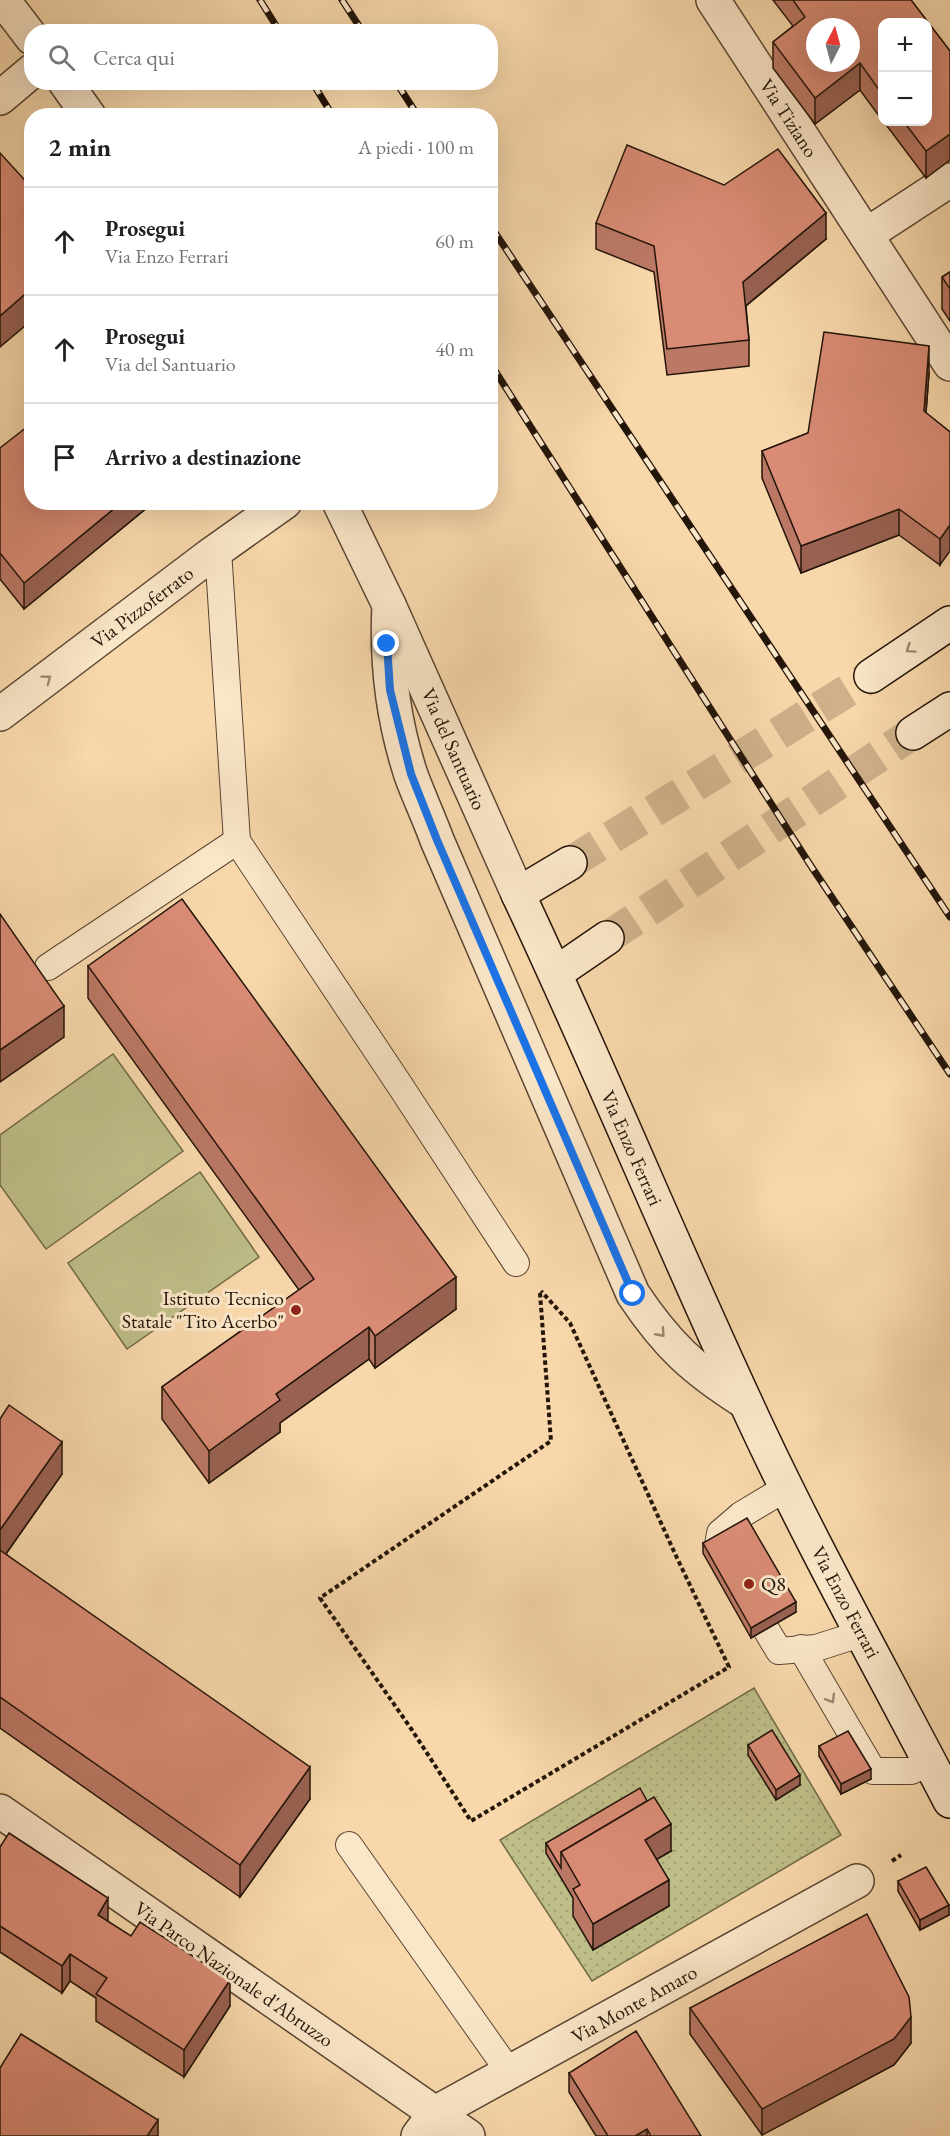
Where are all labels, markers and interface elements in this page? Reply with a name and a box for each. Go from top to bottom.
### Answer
north arrow [806,18,860,72]
map controls [878,18,932,126]
button: + [878,18,932,72]
search box [24,24,498,90]
icon: search [45,41,78,74]
text: Cerca qui [93,43,175,72]
button: − [878,72,932,126]
street label: Via Tiziano [754,74,824,163]
text: 2 min [48,130,111,164]
text: A piedi · 100 m [358,134,474,160]
text: Prosegui [105,214,185,243]
icon: ahead [48,225,81,258]
text: 60 m [435,228,474,254]
text: Via Enzo Ferrari [105,243,229,269]
text: Prosegui [105,322,185,351]
icon: ahead [48,333,81,366]
text: 40 m [435,336,474,362]
text: Via del Santuario [105,351,236,377]
icon: arrive [48,441,81,474]
text: Arrivo a destinazione [105,443,301,472]
street label: Via Pizzoferrato [85,560,199,654]
route end [373,630,399,656]
one-way arrow [906,642,917,653]
one-way arrow [40,675,51,686]
street label: Via del Santuario [416,684,493,814]
street label: Via Enzo Ferrari [595,1086,669,1210]
route start [619,1280,645,1306]
place label: Istituto Tecnico Statale "Tito Acerbo" [122,1285,284,1334]
marker: Istituto Tecnico Statale "Tito Acerbo" [289,1303,303,1317]
one-way arrow [654,1326,665,1337]
street label: Via Enzo Ferrari [806,1541,887,1663]
place label: Q8 [761,1571,786,1597]
marker: Q8 [742,1577,756,1591]
one-way arrow [824,1693,835,1703]
street label: Via Parco Nazionale d'Abruzzo [129,1895,339,2053]
street label: Via Monte Amaro [566,1959,702,2049]

